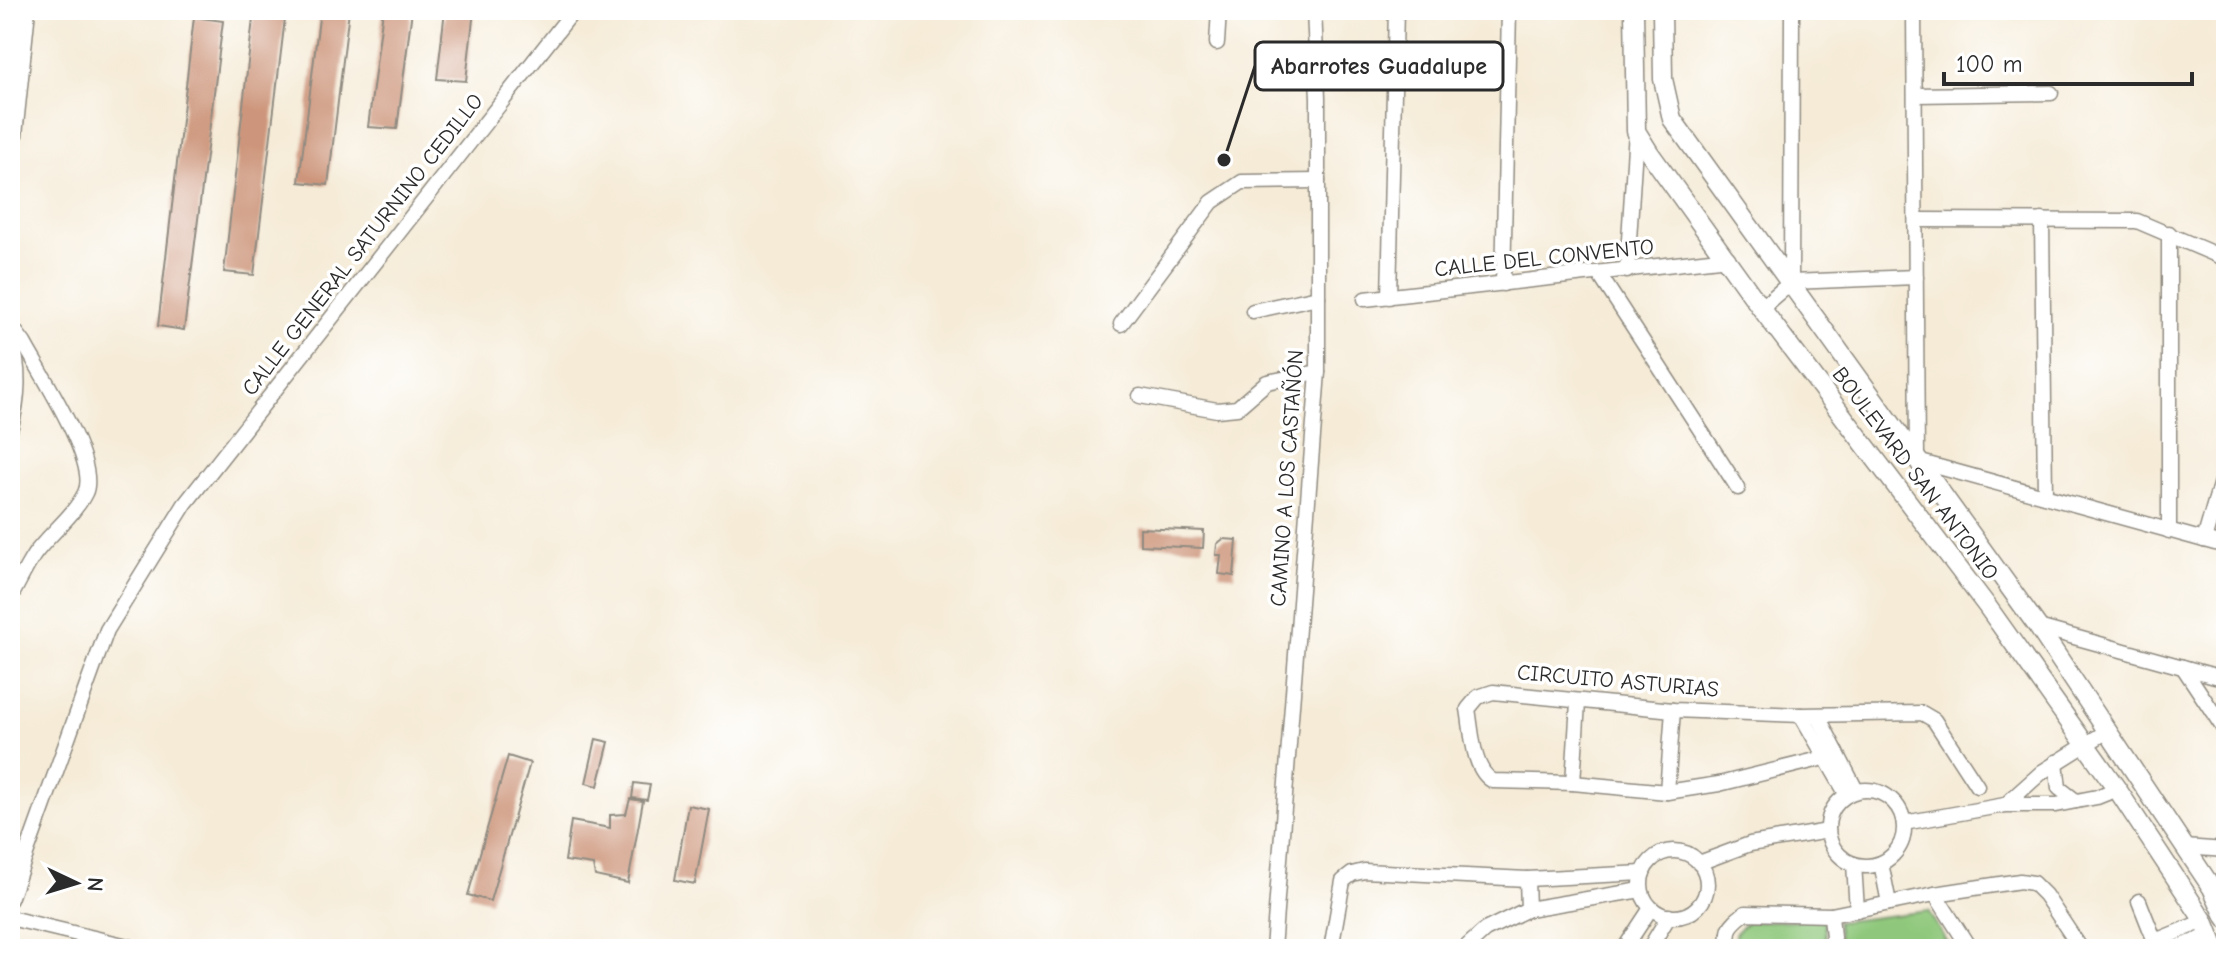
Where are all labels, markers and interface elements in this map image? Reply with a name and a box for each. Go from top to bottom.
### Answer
scale bar [1944,36,2192,86]
callout: Abarrotes Guadalupe [1255,42,1503,90]
text: 100 m [1956,50,2023,78]
text: Abarrotes Guadalupe [1271,52,1487,80]
street label: CALLE GENERAL SATURNINO CEDILLO [237,88,489,401]
street label: CALLE DEL CONVENTO [1433,234,1655,282]
street label: CAMINO A LOS CASTAÑÓN [1265,349,1309,607]
street label: BOULEVARD SAN ANTONIO [1827,362,2004,585]
street label: CIRCUITO ASTURIAS [1516,659,1720,703]
north arrow [36,843,116,923]
text: N [81,876,108,892]

